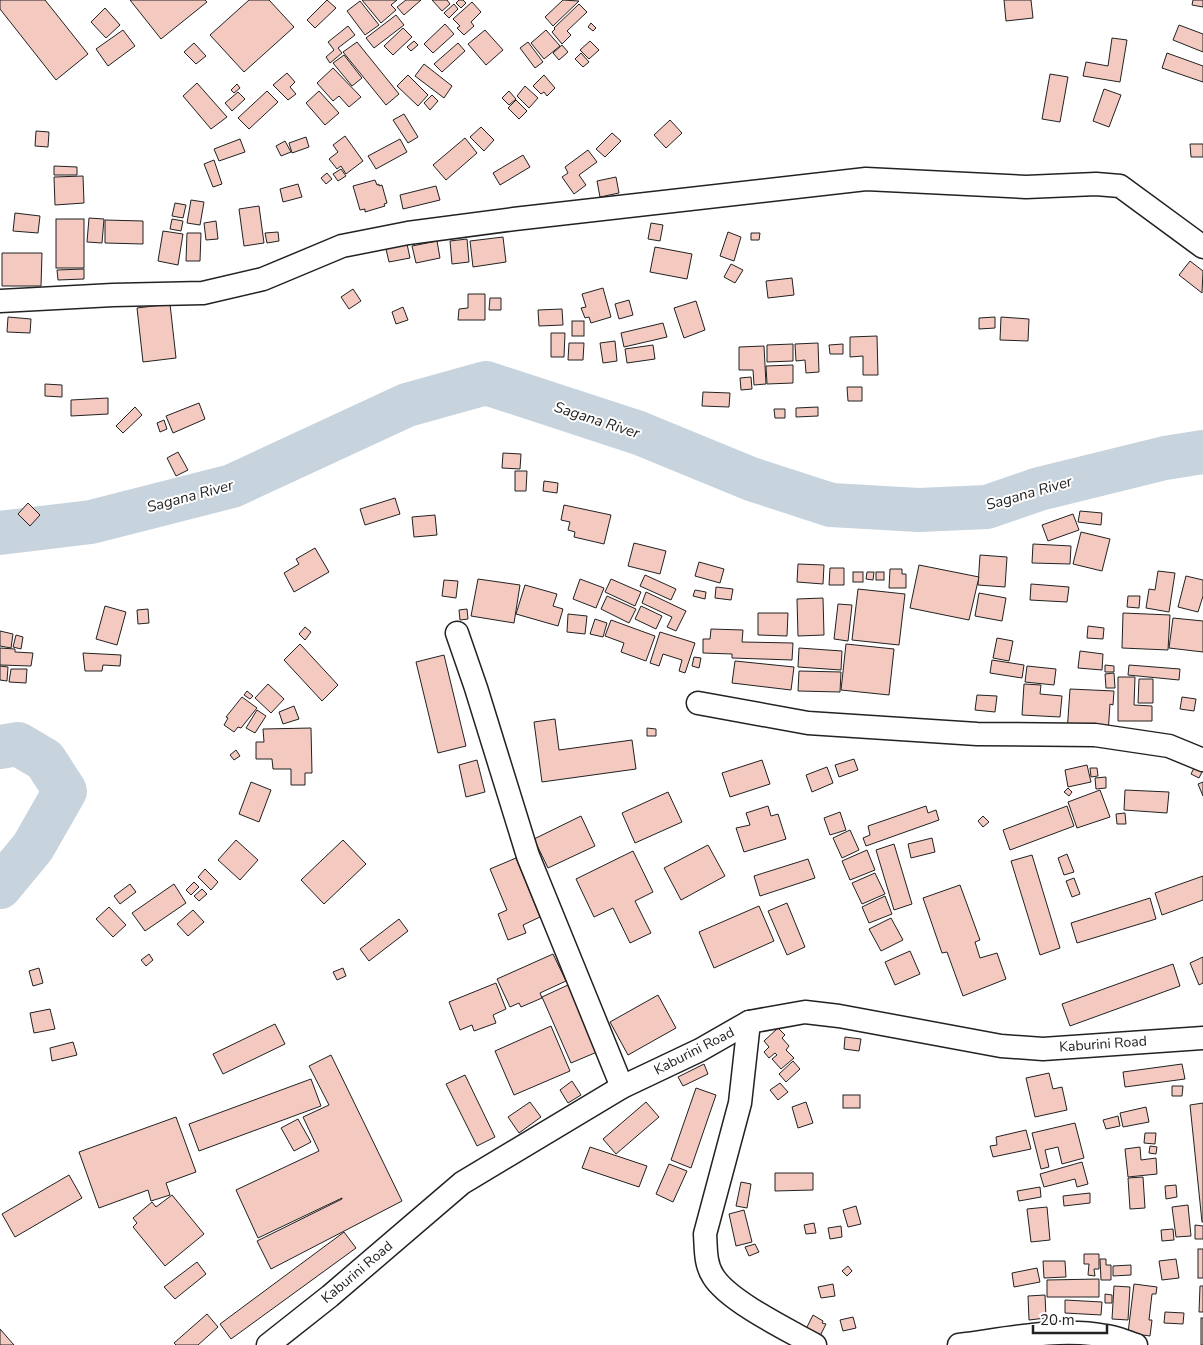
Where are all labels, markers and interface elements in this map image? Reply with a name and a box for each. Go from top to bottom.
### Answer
water label: Sagana River [552,397,643,443]
water label: Sagana River [984,471,1075,515]
water label: Sagana River [145,475,236,517]
street label: Kaburini Road [651,1023,737,1079]
street label: Kaburini Road [1059,1031,1147,1057]
street label: Kaburini Road [317,1236,397,1308]
scale bar [1033,1302,1107,1334]
text: 20 m [1040,1310,1075,1330]

